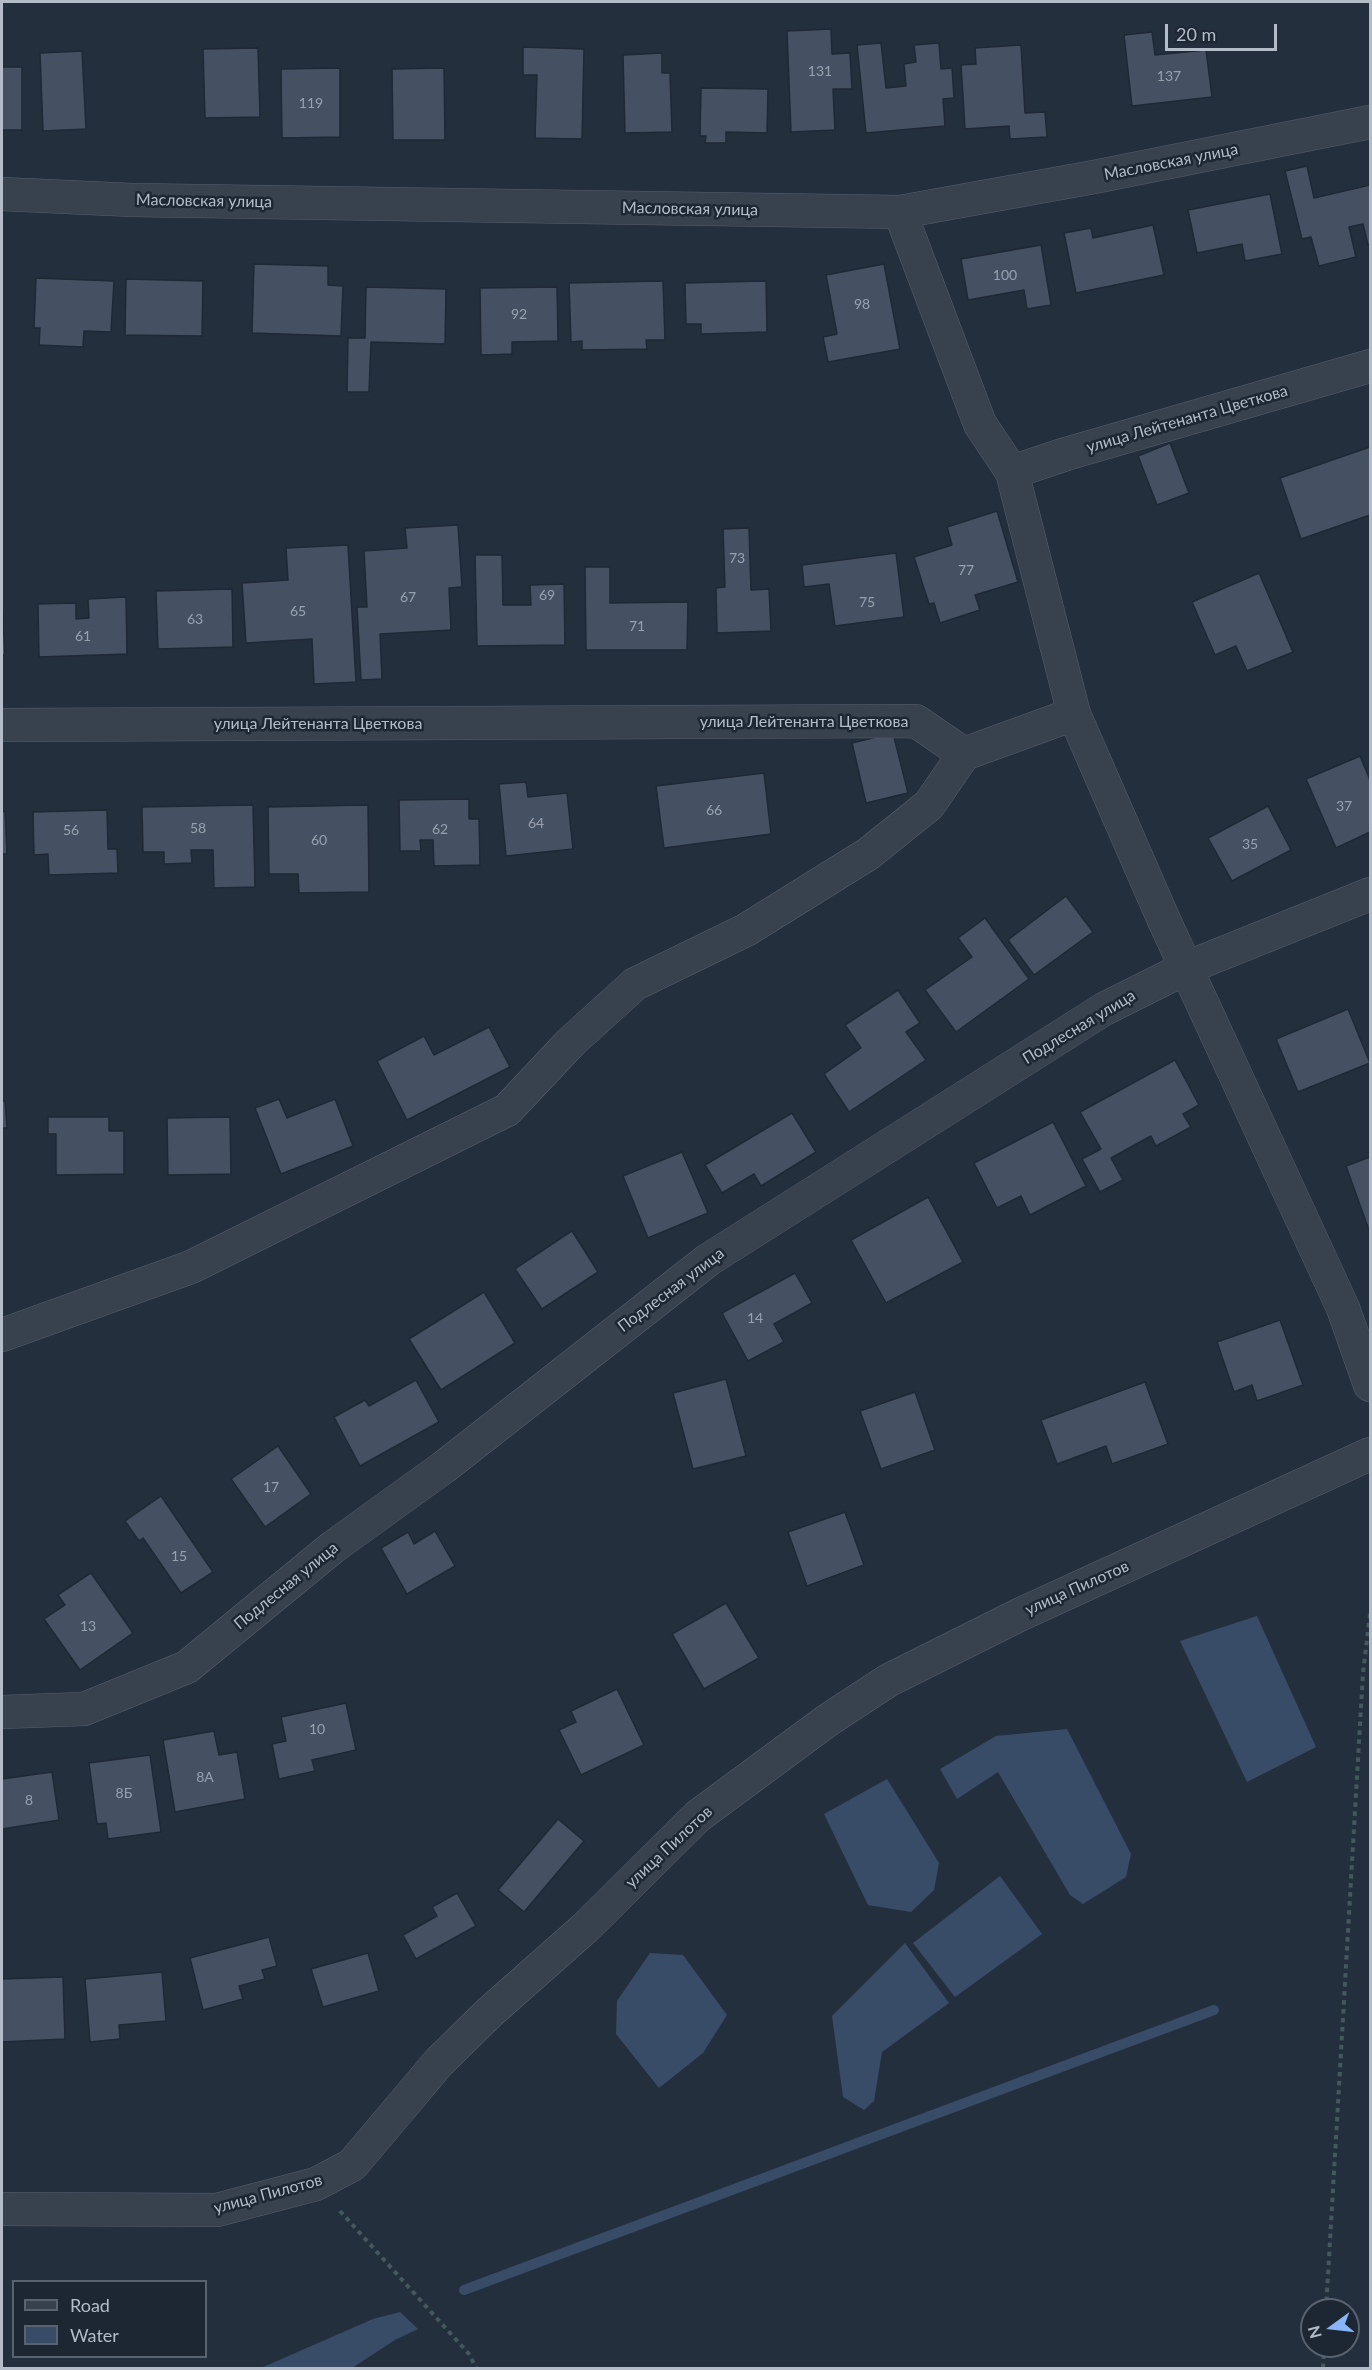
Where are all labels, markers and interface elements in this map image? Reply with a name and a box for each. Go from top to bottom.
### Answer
scale bar [1168,12,1280,50]
text: 20 m [1176,23,1216,45]
house number: 131 [808,63,832,79]
house number: 137 [1157,68,1181,84]
house number: 119 [299,95,323,111]
street label: Масловская улица [1102,140,1240,184]
street label: Масловская улица [136,190,272,212]
street label: Масловская улица [622,198,758,220]
house number: 100 [993,267,1017,283]
house number: 98 [854,296,870,312]
house number: 92 [511,306,527,322]
street label: улица Лейтенанта Цветкова [1084,381,1290,457]
house number: 73 [729,550,745,566]
house number: 77 [958,562,974,578]
house number: 69 [539,587,555,603]
house number: 67 [400,589,416,605]
house number: 75 [859,594,875,610]
house number: 65 [290,603,306,619]
house number: 63 [187,611,203,627]
house number: 71 [629,618,645,634]
house number: 61 [75,628,91,644]
street label: улица Лейтенанта Цветкова [700,712,908,732]
street label: улица Лейтенанта Цветкова [214,714,422,734]
house number: 37 [1336,798,1352,814]
house number: 66 [706,802,722,818]
house number: 64 [528,815,544,831]
house number: 58 [190,820,206,836]
house number: 62 [432,821,448,837]
house number: 56 [63,822,79,838]
house number: 60 [311,832,327,848]
house number: 35 [1242,836,1258,852]
street label: Подлесная улица [1019,986,1139,1068]
street label: Подлесная улица [614,1244,728,1336]
house number: 14 [747,1310,763,1326]
house number: 17 [263,1479,279,1495]
street label: Подлесная улица [230,1538,342,1634]
house number: 15 [171,1548,187,1564]
street label: улица Пилотов [1022,1557,1132,1619]
house number: 13 [80,1618,96,1634]
house number: 10 [309,1721,325,1737]
house number: 8А [196,1769,214,1785]
house number: 8Б [116,1785,132,1801]
house number: 8 [25,1792,33,1808]
street label: улица Пилотов [622,1802,716,1892]
street label: улица Пилотов [212,2170,324,2218]
legend [12,2280,207,2358]
text: Road [70,2294,110,2316]
north arrow [1300,2298,1360,2358]
text: Water [70,2324,119,2346]
text: N [1303,2324,1325,2341]

